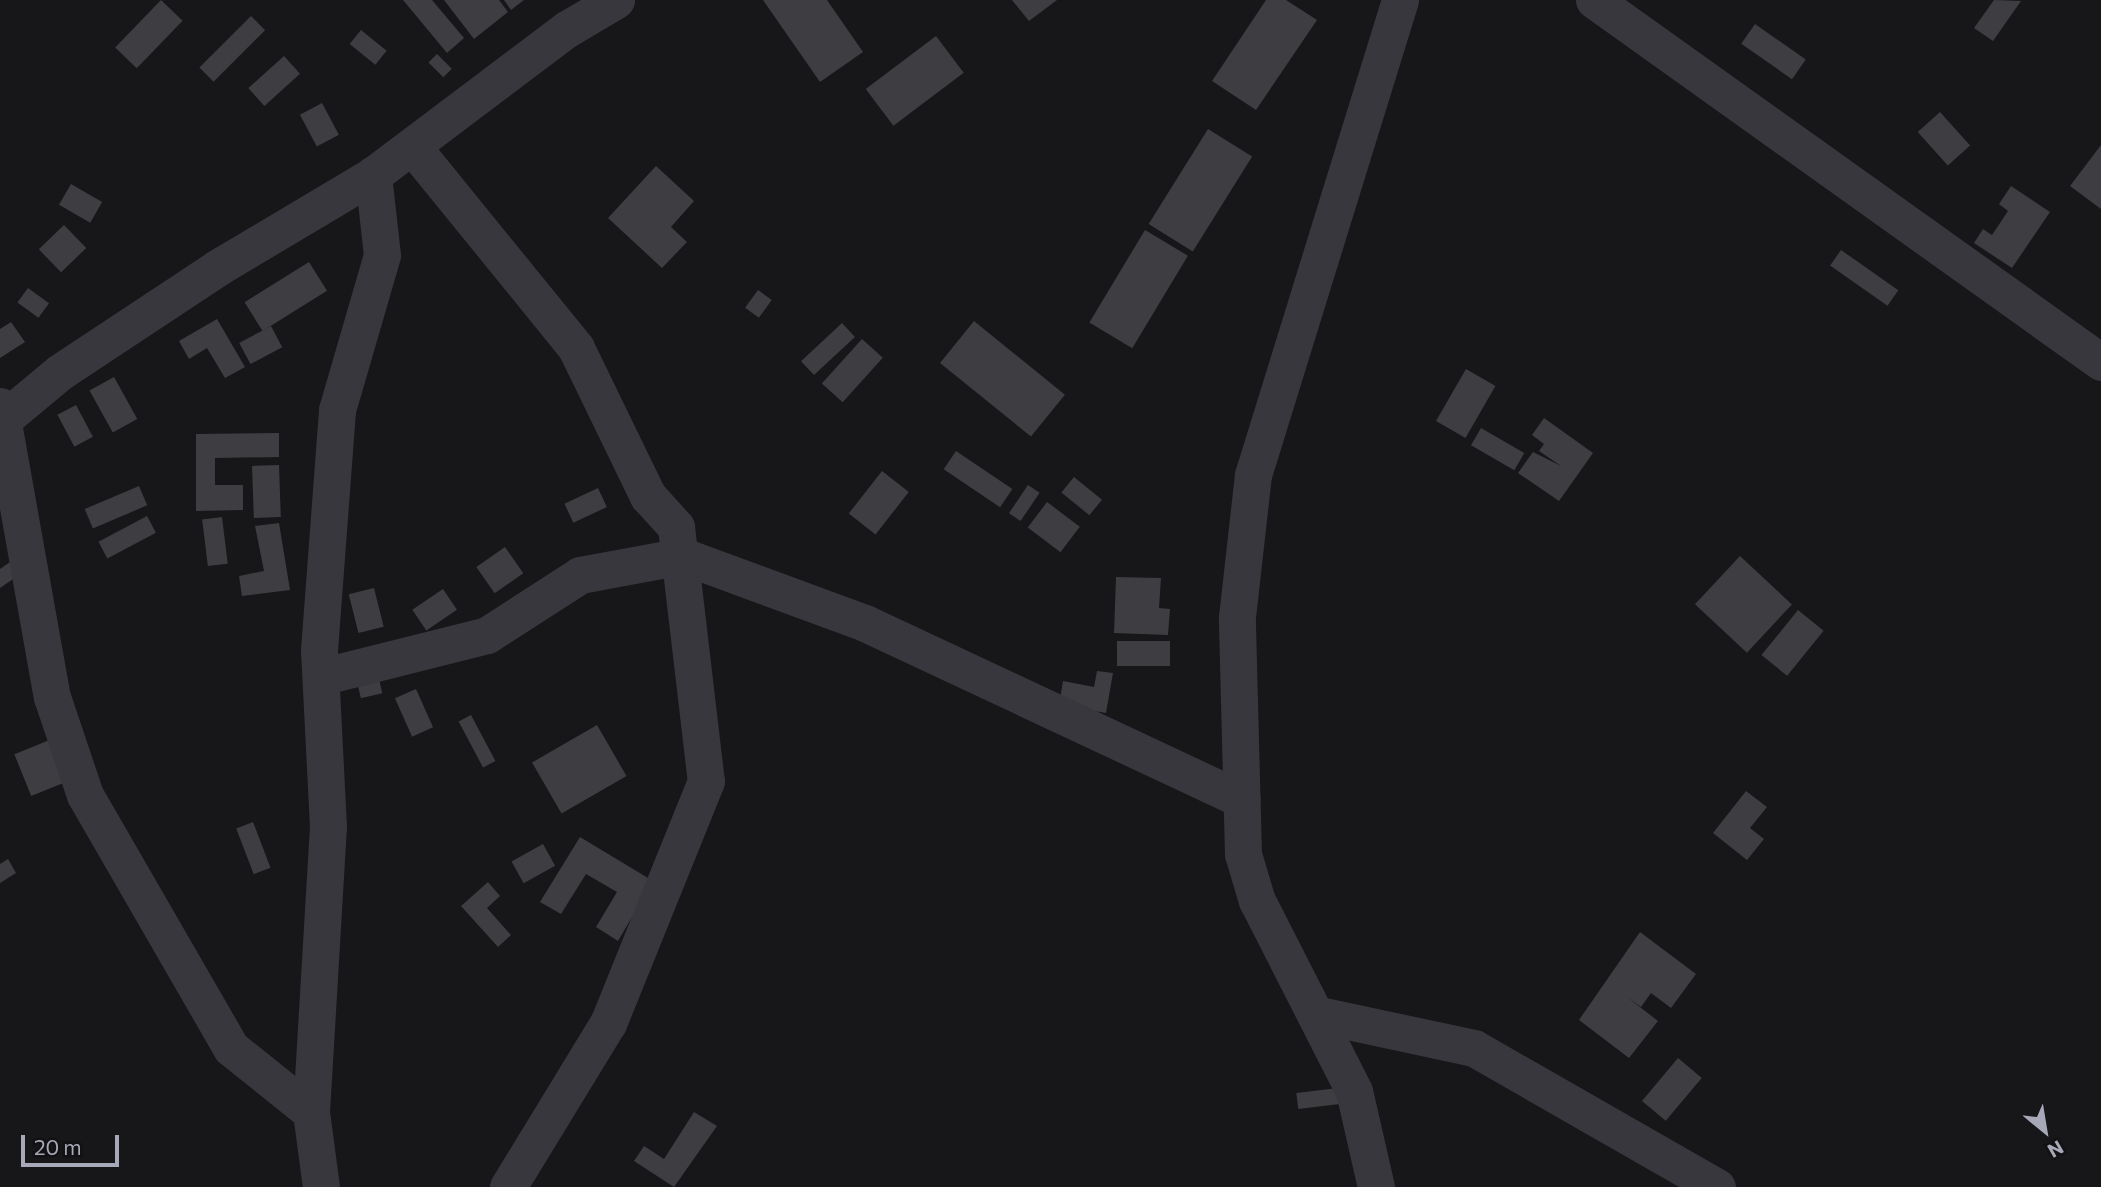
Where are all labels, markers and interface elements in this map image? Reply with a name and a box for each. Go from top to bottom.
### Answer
north arrow [2010,1096,2080,1166]
scale bar [24,1120,122,1164]
text: 20 m [34,1134,82,1159]
text: N [2044,1136,2068,1163]

